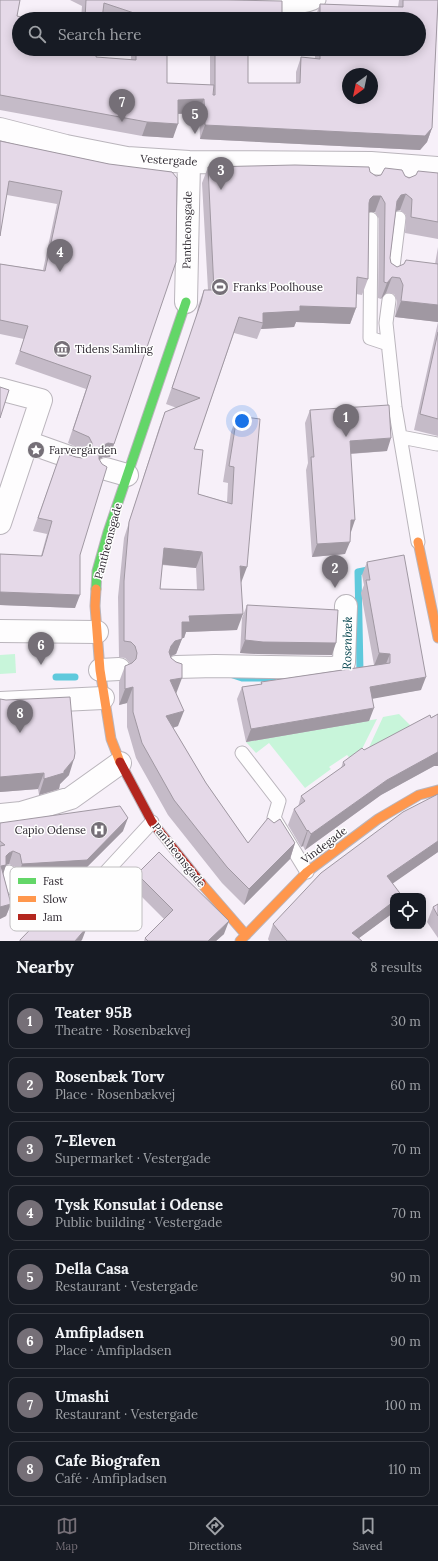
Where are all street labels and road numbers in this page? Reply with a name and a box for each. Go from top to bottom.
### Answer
street label: Vestergade [139,151,198,168]
street label: Pantheonsgade [179,191,195,269]
street label: Pantheonsgade [91,501,125,581]
street label: Pantheonsgade [149,820,209,890]
street label: Vindegade [298,823,350,867]

